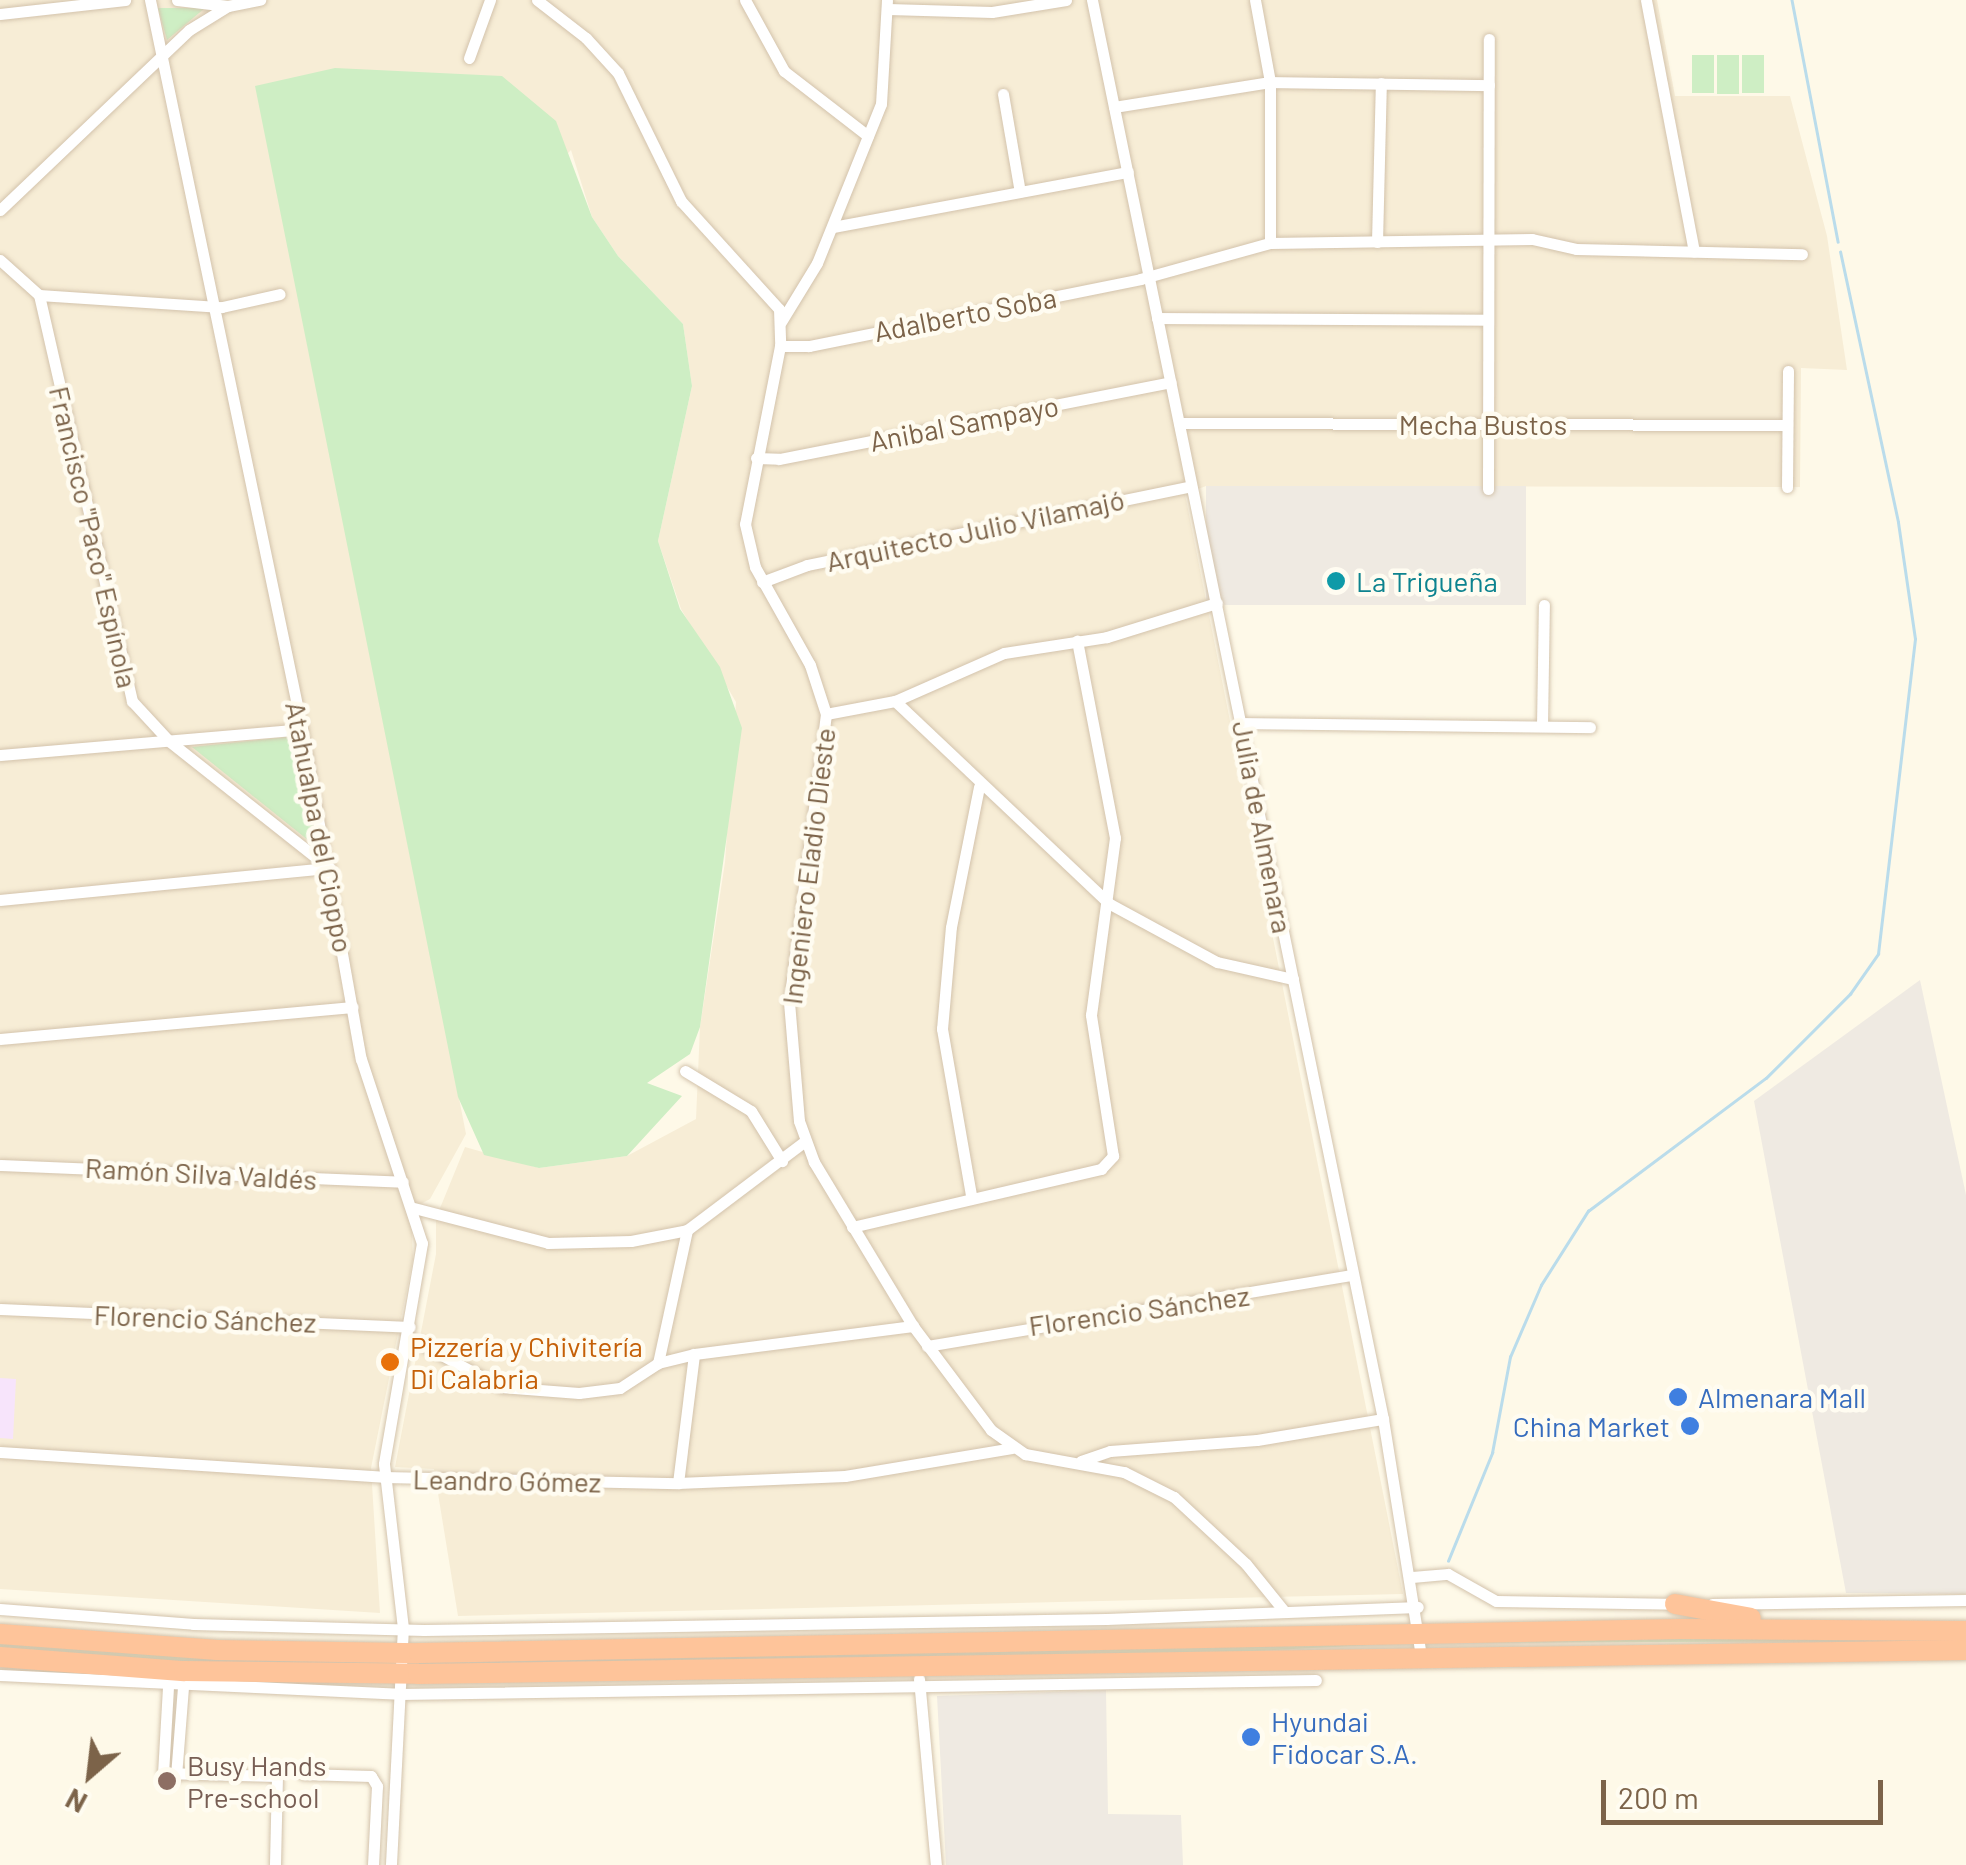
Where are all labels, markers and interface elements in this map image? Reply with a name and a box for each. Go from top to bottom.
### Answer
street label: Adalberto Soba [871,280,1059,348]
street label: Francisco "Paco" Espínola [43,383,145,691]
street label: Anibal Sampayo [867,388,1061,458]
street label: Mecha Bustos [1399,407,1567,441]
street label: Arquitecto Julio Vilamajó [823,482,1127,578]
place label: La Trigueña [1356,564,1498,598]
marker: La Trigueña [1325,570,1347,592]
street label: Atahualpa del Cioppo [279,699,361,955]
street label: Julia de Almenara [1226,718,1300,936]
street label: Ingeniero Eladio Dieste [774,726,842,1006]
street label: Ramón Silva Valdés [84,1150,318,1196]
street label: Florencio Sánchez [1027,1278,1251,1342]
street label: Florencio Sánchez [93,1297,317,1339]
place label: Pizzería y Chivitería Di Calabria [410,1329,643,1395]
marker: Pizzería y Chivitería Di Calabria [379,1351,401,1373]
place label: Almenara Mall [1698,1380,1866,1414]
marker: Almenara Mall [1667,1386,1689,1408]
place label: China Market [1513,1409,1670,1443]
marker: China Market [1679,1415,1701,1437]
street label: Leandro Gómez [412,1462,602,1498]
place label: Hyundai Fidocar S.A. [1271,1704,1418,1770]
north arrow [40,1725,140,1825]
marker: Hyundai Fidocar S.A. [1240,1726,1262,1748]
place label: Busy Hands Pre-school [187,1748,327,1814]
scale bar [1606,1760,1888,1822]
marker: Busy Hands Pre-school [156,1770,178,1792]
text: 200 m [1618,1779,1699,1815]
text: N [60,1782,92,1821]

